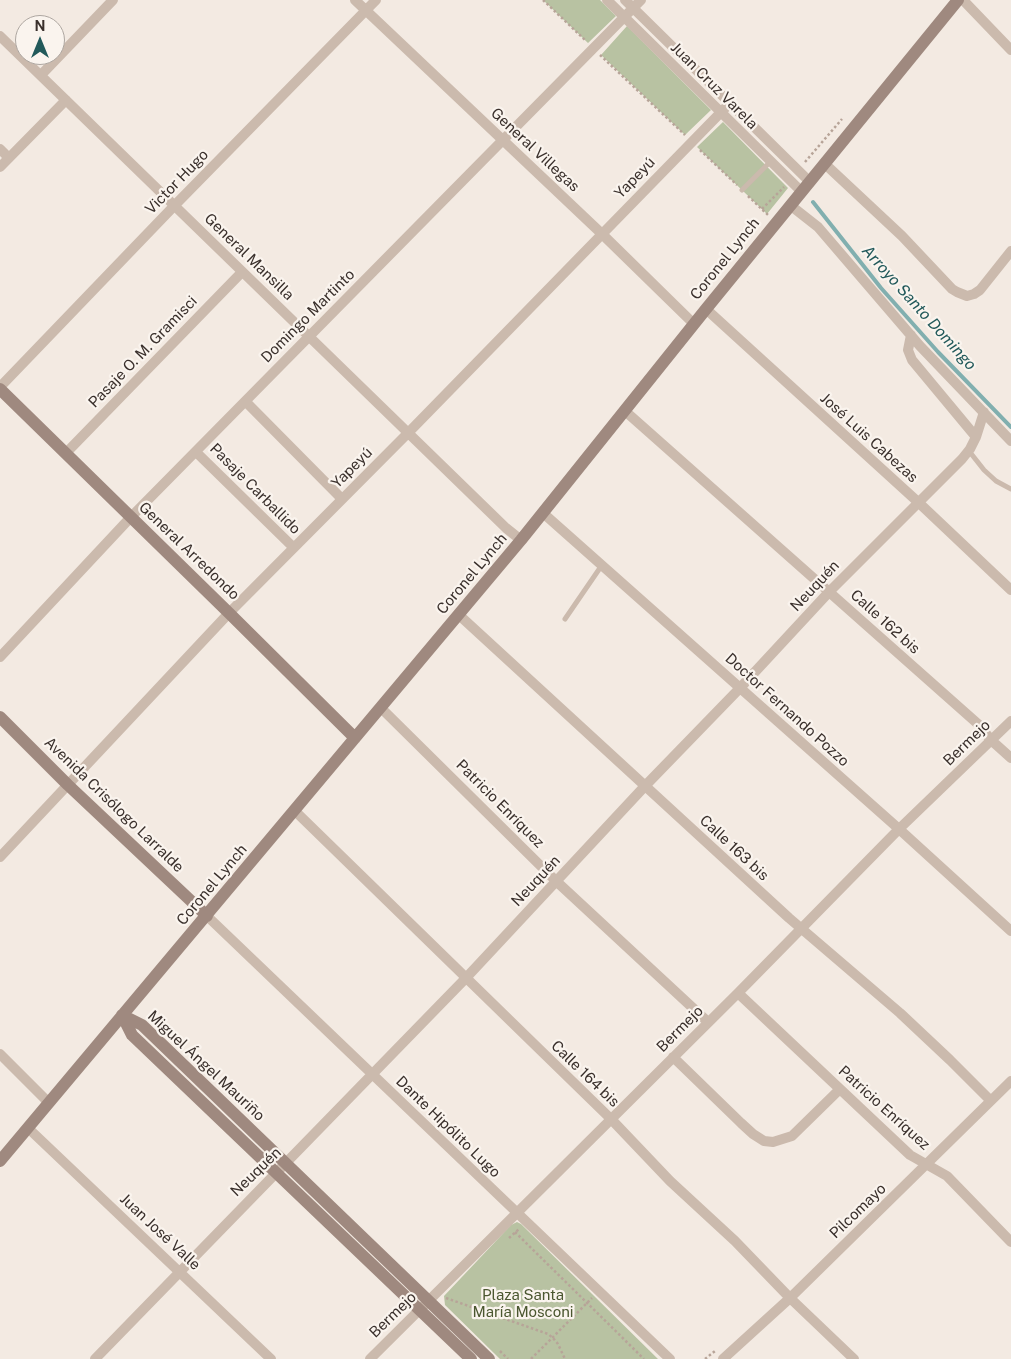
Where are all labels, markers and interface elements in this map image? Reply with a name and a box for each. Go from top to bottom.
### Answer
north arrow [15,15,65,65]
text: N [35,18,45,34]
street label: Juan Cruz Varela [667,39,761,133]
street label: General Villegas [487,104,583,196]
street label: Victor Hugo [142,146,212,218]
street label: Yapeyú [611,154,659,202]
street label: General Mansilla [201,210,297,304]
street label: Coronel Lynch [687,215,763,303]
water label: Arroyo Santo Domingo [858,242,980,374]
street label: Domingo Martinto [258,266,358,366]
street label: Pasaje O. M. Gramisci [85,292,201,412]
street label: José Luis Cabezas [816,389,922,487]
street label: Pasaje Carballido [206,440,304,538]
street label: Yapeyú [328,444,376,492]
street label: General Arredondo [135,498,243,604]
street label: Coronel Lynch [433,530,511,618]
street label: Neuquén [787,557,843,615]
street label: Calle 162 bis [846,586,924,658]
street label: Doctor Fernando Pozzo [721,650,853,770]
street label: Bermejo [940,716,994,770]
street label: Avenida Crisólogo Larralde [41,734,187,876]
street label: Patricio Enríquez [452,756,548,852]
street label: Calle 163 bis [696,811,772,885]
street label: Coronel Lynch [173,841,251,929]
street label: Neuquén [508,852,564,910]
street label: Bermejo [653,1002,707,1056]
street label: Miguel Ángel Mauriño [144,1007,268,1125]
street label: Calle 164 bis [547,1037,623,1111]
street label: Patricio Enríquez [834,1062,934,1154]
street label: Dante Hipólito Lugo [392,1072,504,1182]
street label: Neuquén [227,1144,285,1200]
street label: Pilcomayo [826,1180,890,1242]
street label: Juan José Valle [116,1190,204,1274]
park label: Plaza Santa María Mosconi [472,1286,574,1321]
street label: Bermejo [366,1288,420,1342]

